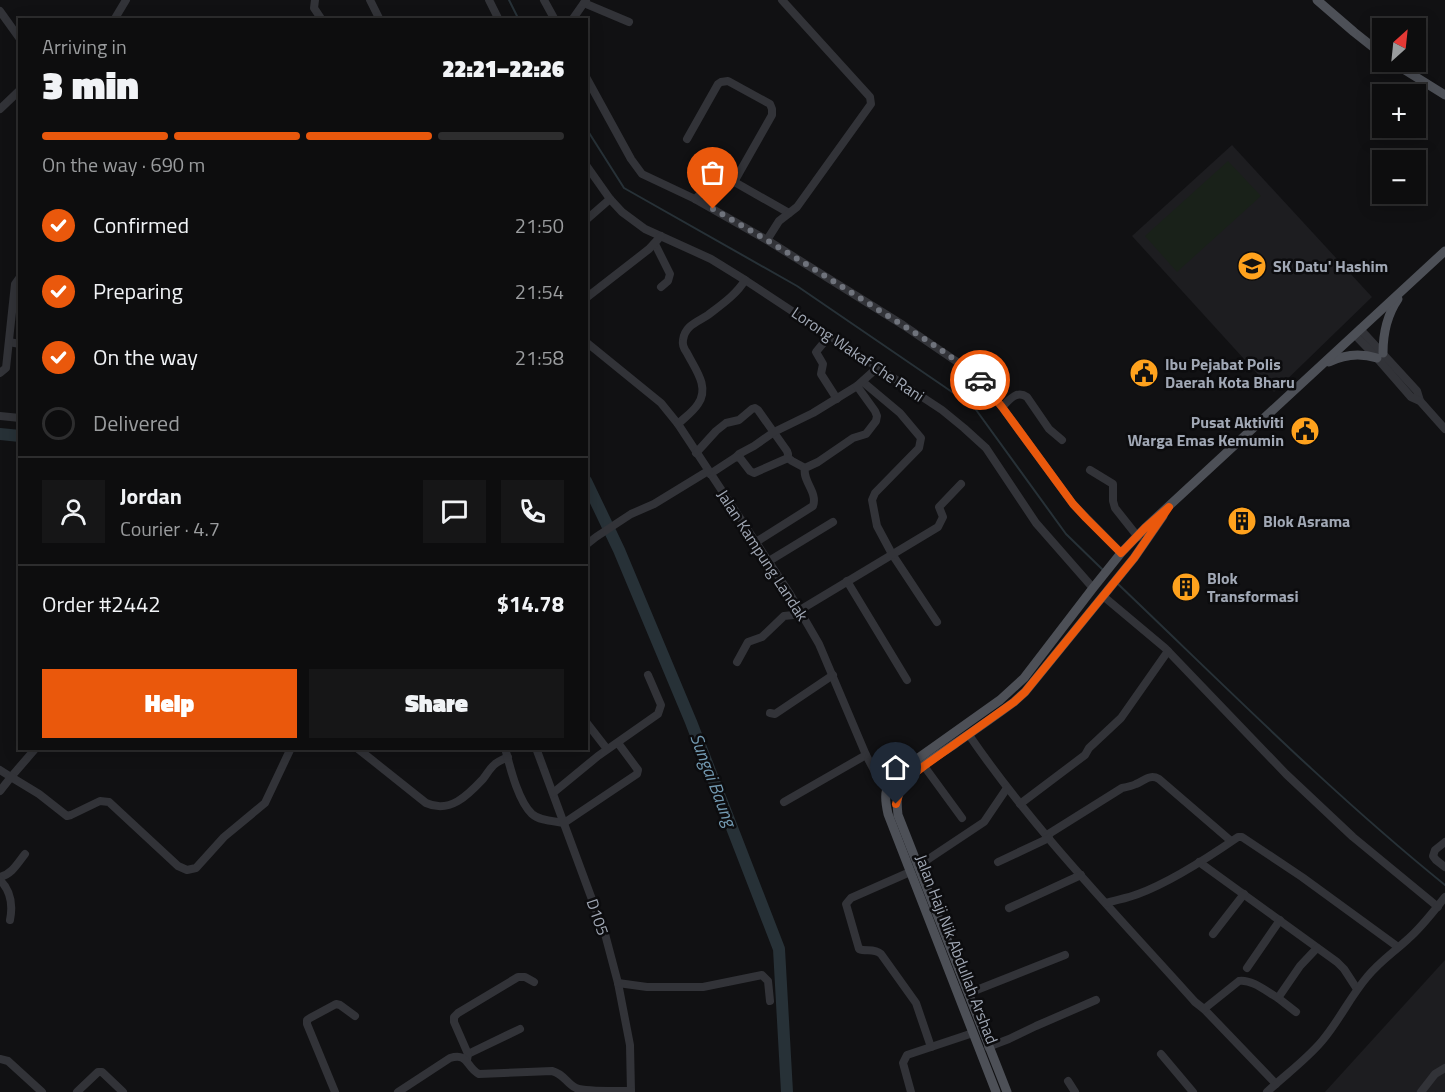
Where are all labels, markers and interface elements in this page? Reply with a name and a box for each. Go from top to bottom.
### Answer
north arrow [1372,18,1426,72]
map controls [1372,18,1426,204]
text: Arriving in [42,31,127,62]
text: 22:21–22:26 [442,52,564,86]
text: 3 min [42,55,139,114]
button: + [1372,84,1426,138]
pin [687,147,738,209]
text: On the way · 690 m [42,149,205,180]
button: − [1372,150,1426,204]
icon: bag [696,156,729,189]
text: Confirmed [93,208,189,242]
icon: check [42,209,75,242]
text: 21:50 [515,210,564,241]
school or university icon: SK Datu' Hashim [1236,250,1268,282]
place label: SK Datu' Hashim [1273,254,1388,278]
text: Preparing [93,274,183,308]
icon: check [42,275,75,308]
text: 21:54 [515,276,564,307]
street label: Lorong Wakaf Che Rani [787,301,929,407]
text: On the way [93,340,198,374]
icon: check [42,341,75,374]
text: 21:58 [515,342,564,373]
courier [950,350,1010,410]
place label: Ibu Pejabat Polis Daerah Kota Bharu [1165,352,1295,394]
public building icon: Ibu Pejabat Polis Daerah Kota Bharu [1128,357,1160,389]
icon: car [964,364,997,397]
text: Delivered [93,406,180,440]
place label: Pusat Aktiviti Warga Emas Kemumin [1127,410,1284,452]
public building icon: Pusat Aktiviti Warga Emas Kemumin [1289,415,1321,447]
text: Jordan [120,479,182,513]
button: person [42,480,105,543]
button: chat [423,480,486,543]
button: phone [501,480,564,543]
street label: Jalan Kampung Landak [711,484,815,626]
building icon: Blok Asrama [1226,505,1258,537]
place label: Blok Asrama [1263,509,1350,533]
text: Courier · 4.7 [120,513,220,544]
place label: Blok Transformasi [1207,566,1299,608]
building icon: Blok Transformasi [1170,571,1202,603]
text: Order #2442 [42,587,161,621]
text: $14.78 [497,587,564,621]
button: Help [42,669,297,738]
button: Share [309,669,564,738]
water label: Sungai Baung [683,729,745,833]
pin [870,742,921,804]
icon: home [879,751,912,784]
street label: Jalan Haji Nik Abdullah Arshad [910,851,1004,1047]
street label: D105 [581,896,615,939]

